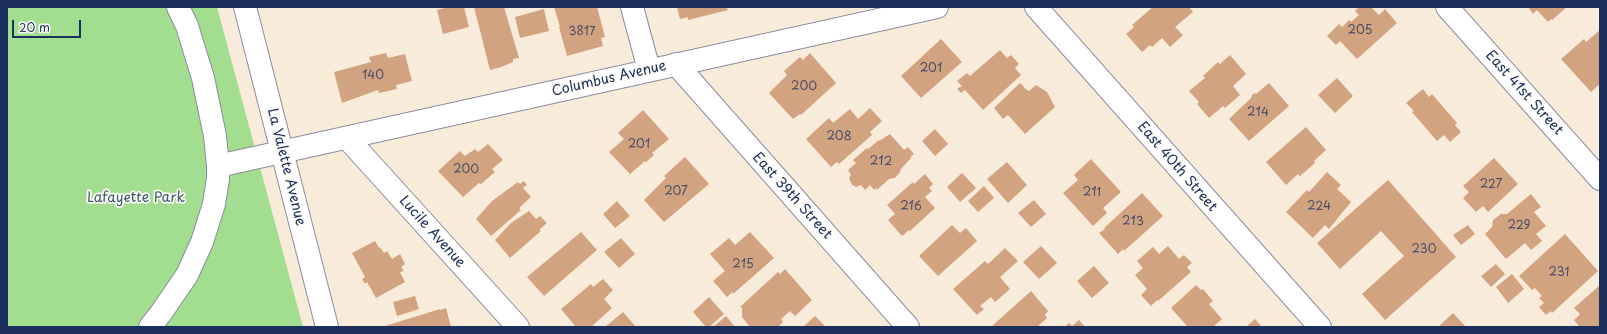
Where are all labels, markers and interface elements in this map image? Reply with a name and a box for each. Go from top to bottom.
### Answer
scale bar [14,12,83,38]
text: 20 m [19,18,50,36]
house number: 205 [1348,24,1372,38]
house number: 3817 [568,25,596,39]
street label: East 41st Street [1482,47,1566,139]
street label: Columbus Avenue [550,58,668,100]
house number: 201 [920,62,942,76]
house number: 140 [362,69,384,83]
house number: 200 [791,80,817,94]
house number: 214 [1247,106,1269,120]
street label: La Valette Avenue [263,107,309,227]
street label: East 40th Street [1134,119,1220,215]
house number: 208 [826,130,852,144]
house number: 201 [628,138,650,152]
street label: East 39th Street [749,149,835,243]
house number: 212 [870,155,892,169]
house number: 200 [453,163,479,177]
house number: 227 [1480,178,1502,192]
house number: 207 [664,185,688,199]
house number: 211 [1083,186,1101,200]
park label: Lafayette Park [87,190,185,206]
street label: Lucile Avenue [395,193,469,271]
house number: 216 [900,200,922,214]
house number: 224 [1307,200,1331,214]
house number: 213 [1122,215,1144,229]
house number: 229 [1508,219,1530,233]
house number: 230 [1411,243,1437,257]
house number: 215 [732,258,754,272]
house number: 231 [1549,266,1569,280]

